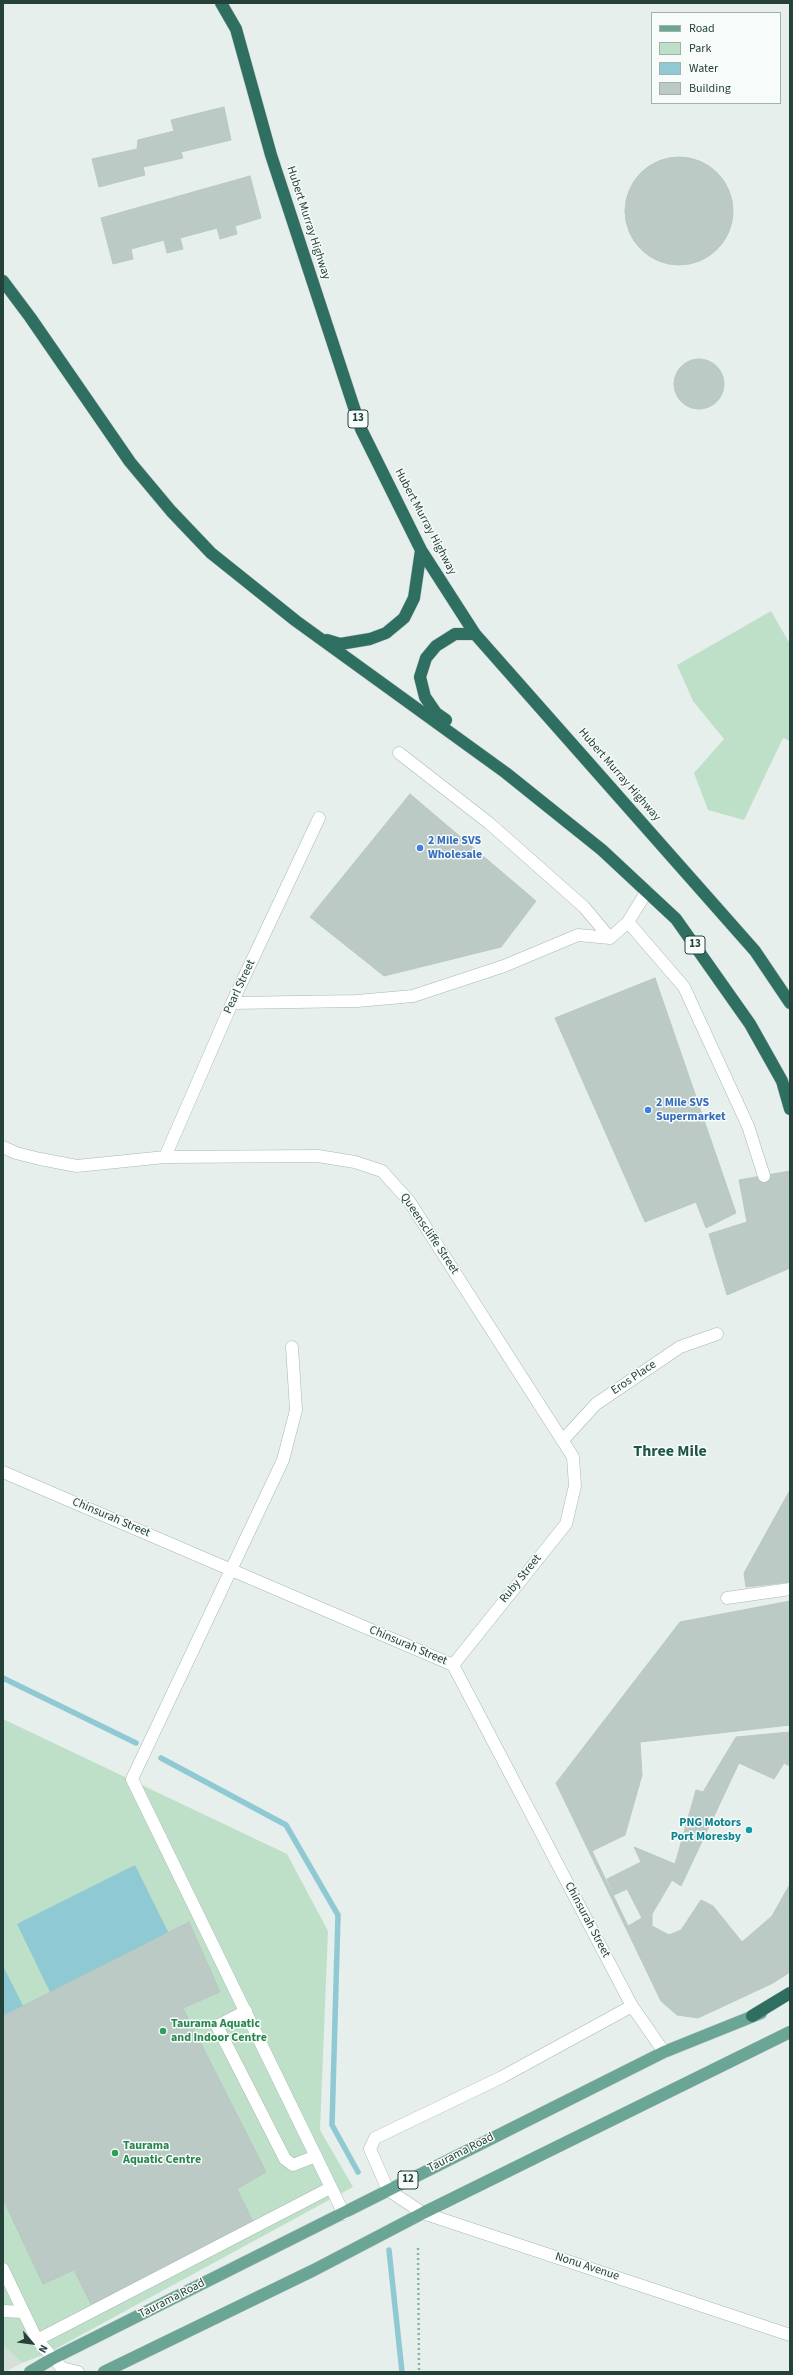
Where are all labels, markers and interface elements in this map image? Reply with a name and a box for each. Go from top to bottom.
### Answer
legend [651,12,781,104]
text: Road [689,20,715,37]
text: Park [689,40,711,57]
text: Water [689,60,718,77]
text: Building [689,80,731,97]
street label: Hubert Murray Highway [283,164,333,282]
road number: 13 [348,410,368,428]
street label: Hubert Murray Highway [391,466,459,578]
street label: Hubert Murray Highway [575,726,663,824]
place label: 2 Mile SVS Wholesale [428,834,482,862]
marker: 2 Mile SVS Wholesale [415,843,425,853]
road number: 13 [685,936,705,954]
street label: Pearl Street [221,958,259,1016]
place label: 2 Mile SVS Supermarket [656,1096,726,1124]
marker: 2 Mile SVS Supermarket [643,1105,653,1115]
street label: Queenscliffe Street [397,1191,461,1277]
street label: Eros Place [609,1358,659,1398]
district label: Three Mile [633,1442,707,1462]
street label: Chinsurah Street [70,1495,152,1541]
street label: Ruby Street [497,1552,545,1606]
street label: Chinsurah Street [367,1623,449,1669]
place label: PNG Motors Port Moresby [671,1816,741,1844]
marker: PNG Motors Port Moresby [744,1825,754,1835]
street label: Chinsurah Street [561,1880,613,1960]
place label: Taurama Aquatic and Indoor Centre [171,2017,267,2045]
marker: Taurama Aquatic and Indoor Centre [158,2026,168,2036]
street label: Taurama Road [426,2130,496,2176]
place label: Taurama Aquatic Centre [123,2139,201,2167]
marker: Taurama Aquatic Centre [110,2148,120,2158]
road number: 12 [398,2171,418,2189]
street label: Nonu Avenue [553,2250,621,2284]
street label: Taurama Road [137,2276,207,2322]
north arrow [12,2323,52,2363]
text: N [35,2342,51,2356]

